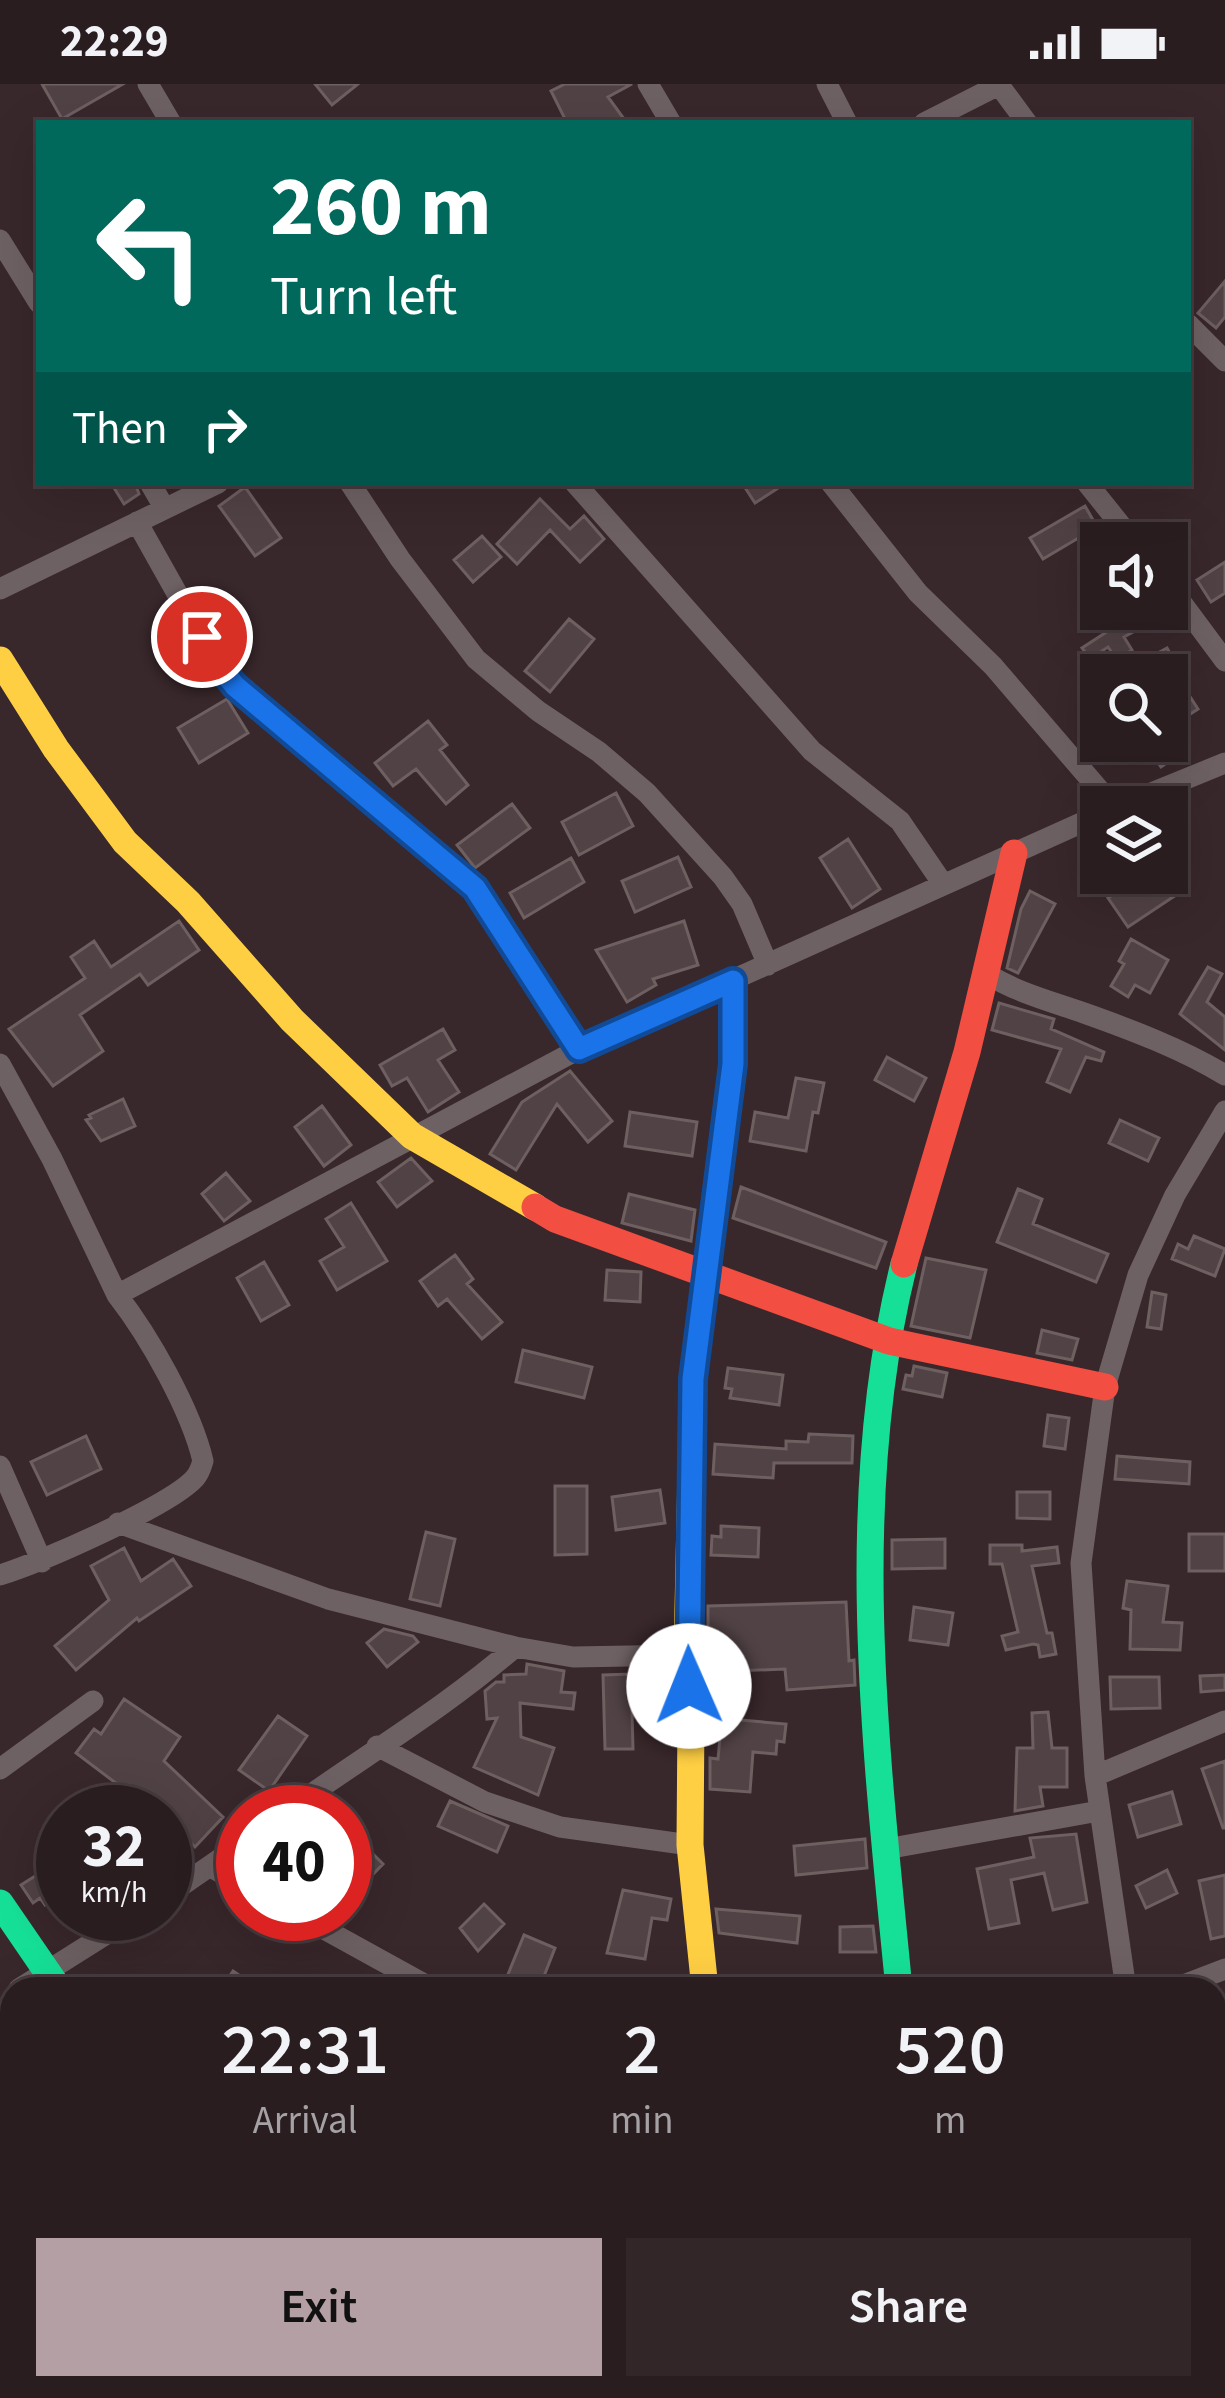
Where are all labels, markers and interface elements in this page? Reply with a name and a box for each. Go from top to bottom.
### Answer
text: 22:29 [60,10,169,74]
text: 260 m [270,148,492,268]
icon: left [72,168,228,324]
text: Turn left [270,259,457,336]
icon: right [192,396,258,462]
text: Then [72,397,168,461]
map controls [1080,522,1188,894]
button: sound [1080,522,1188,630]
pin [151,586,253,688]
icon: arrive [169,604,235,670]
button: search [1080,654,1188,762]
button: layers [1080,786,1188,894]
position arrow [626,1623,752,1749]
speed limit sign: 40 [216,1785,372,1941]
text: 32 [82,1805,146,1890]
text: km/h [81,1871,147,1914]
text: 22:31 [221,1999,389,2102]
text: 2 [623,1999,660,2102]
text: 520 [895,1999,1006,2102]
text: Arrival [253,2093,358,2149]
text: min [610,2093,674,2149]
text: m [934,2093,966,2149]
button: Exit [36,2238,602,2376]
button: Share [626,2238,1191,2376]

